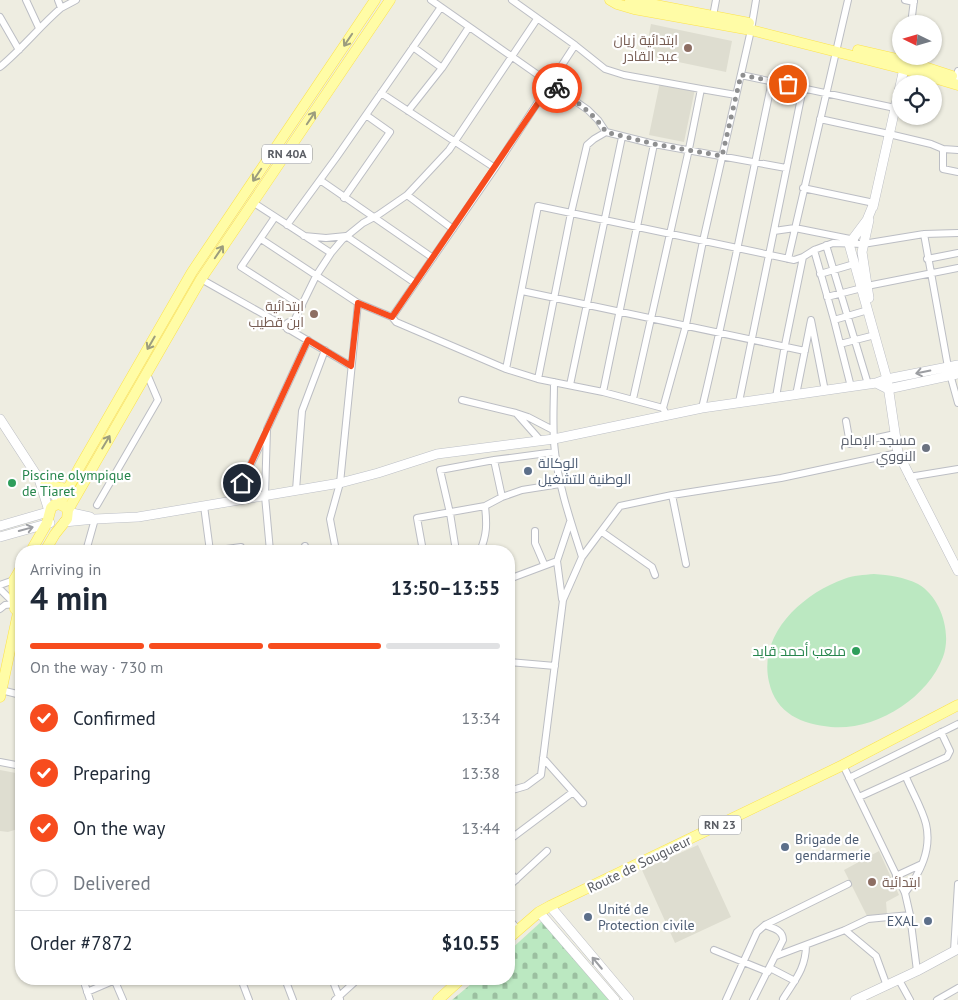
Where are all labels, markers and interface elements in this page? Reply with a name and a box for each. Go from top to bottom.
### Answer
north arrow [892,15,942,65]
map controls [892,15,942,125]
place label: ابتدائية زيان عبد القادر [613,31,678,65]
one-way arrow [343,33,353,47]
marker: ابتدائية زيان عبد القادر [682,42,694,54]
courier [532,63,582,113]
pin [767,63,809,105]
icon: bag [774,70,802,98]
icon: bike [543,74,571,102]
button: locate [892,75,942,125]
one-way arrow [306,111,316,125]
road number: RN 40A [262,144,312,164]
one-way arrow [252,168,262,182]
one-way arrow [214,245,224,259]
place label: ابتدائية ابن قطيب [248,297,304,331]
marker: ابتدائية ابن قطيب [308,308,320,320]
one-way arrow [146,336,156,351]
one-way arrow [915,368,931,377]
place label: مسجد الإمام النووي [841,431,916,468]
one-way arrow [102,436,112,450]
marker: مسجد الإمام النووي [920,442,932,454]
place label: الوكالة الوطنية للتشغيل [538,454,631,488]
pin [221,462,263,504]
marker: الوكالة الوطنية للتشغيل [522,465,534,477]
place label: Piscine olympique de Tiaret [22,466,131,500]
icon: home [228,469,256,497]
marker: Piscine olympique de Tiaret [6,477,18,489]
one-way arrow [18,524,34,533]
text: Arriving in [30,559,101,579]
text: 13:50–13:55 [391,576,500,600]
text: 4 min [30,577,108,619]
place label: ملعب أحمد قايد [753,642,846,660]
marker: ملعب أحمد قايد [850,645,862,657]
text: On the way · 730 m [30,657,163,677]
icon: check [30,704,58,732]
text: Confirmed [73,706,156,730]
text: 13:34 [462,708,500,728]
icon: check [30,759,58,787]
text: Preparing [73,761,151,785]
text: 13:38 [462,763,500,783]
icon: check [30,814,58,842]
text: On the way [73,816,165,840]
road number: RN 23 [699,816,741,834]
text: 13:44 [462,818,500,838]
place label: Brigade de gendarmerie [795,830,871,864]
street label: Route de Sougueur [584,831,694,897]
marker: Brigade de gendarmerie [779,841,791,853]
text: Delivered [73,871,151,895]
place label: ابتدائية [882,873,921,891]
marker: ابتدائية [866,876,878,888]
place label: Unité de Protection civile [598,900,695,934]
marker: Unité de Protection civile [582,911,594,923]
place label: EXAL [887,912,918,930]
marker: EXAL [922,915,934,927]
text: Order #7872 [30,931,133,955]
text: $10.55 [441,931,500,955]
one-way arrow [592,956,603,969]

